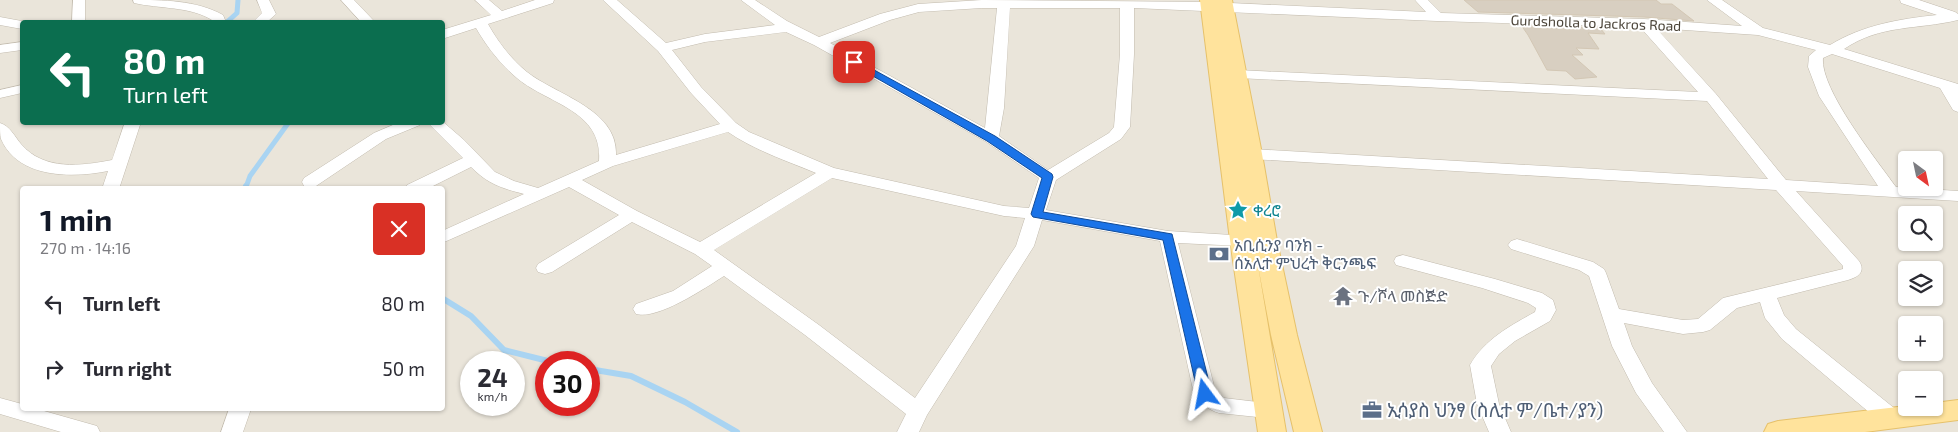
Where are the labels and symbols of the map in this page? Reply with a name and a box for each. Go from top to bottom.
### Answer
street label: Gurdsholla to Jackros Road [1510,11,1682,34]
pin [833,41,875,83]
north arrow [1898,151,1942,196]
place icon: ቀረሮ [1227,199,1249,221]
place label: ቀረሮ [1253,200,1281,219]
place label: አቢሲንያ ባንክ - ሰአሊተ ምህረት ቅርንጫፍ [1234,235,1376,272]
bank icon: አቢሲንያ ባንክ - ሰአሊተ ምህረት ቅርንጫፍ [1208,243,1230,265]
temple icon: ጉ/ሾላ መስጅድ [1332,285,1354,307]
place label: ጉ/ሾላ መስጅድ [1358,286,1448,305]
speed limit sign: 30 [535,351,600,416]
position arrow [1178,367,1230,419]
place label: ኢሳያስ ህንፃ (ስሊተ ም/ቤተ/ያን) [1387,398,1603,421]
office icon: ኢሳያስ ህንፃ (ስሊተ ም/ቤተ/ያን) [1361,399,1383,421]

